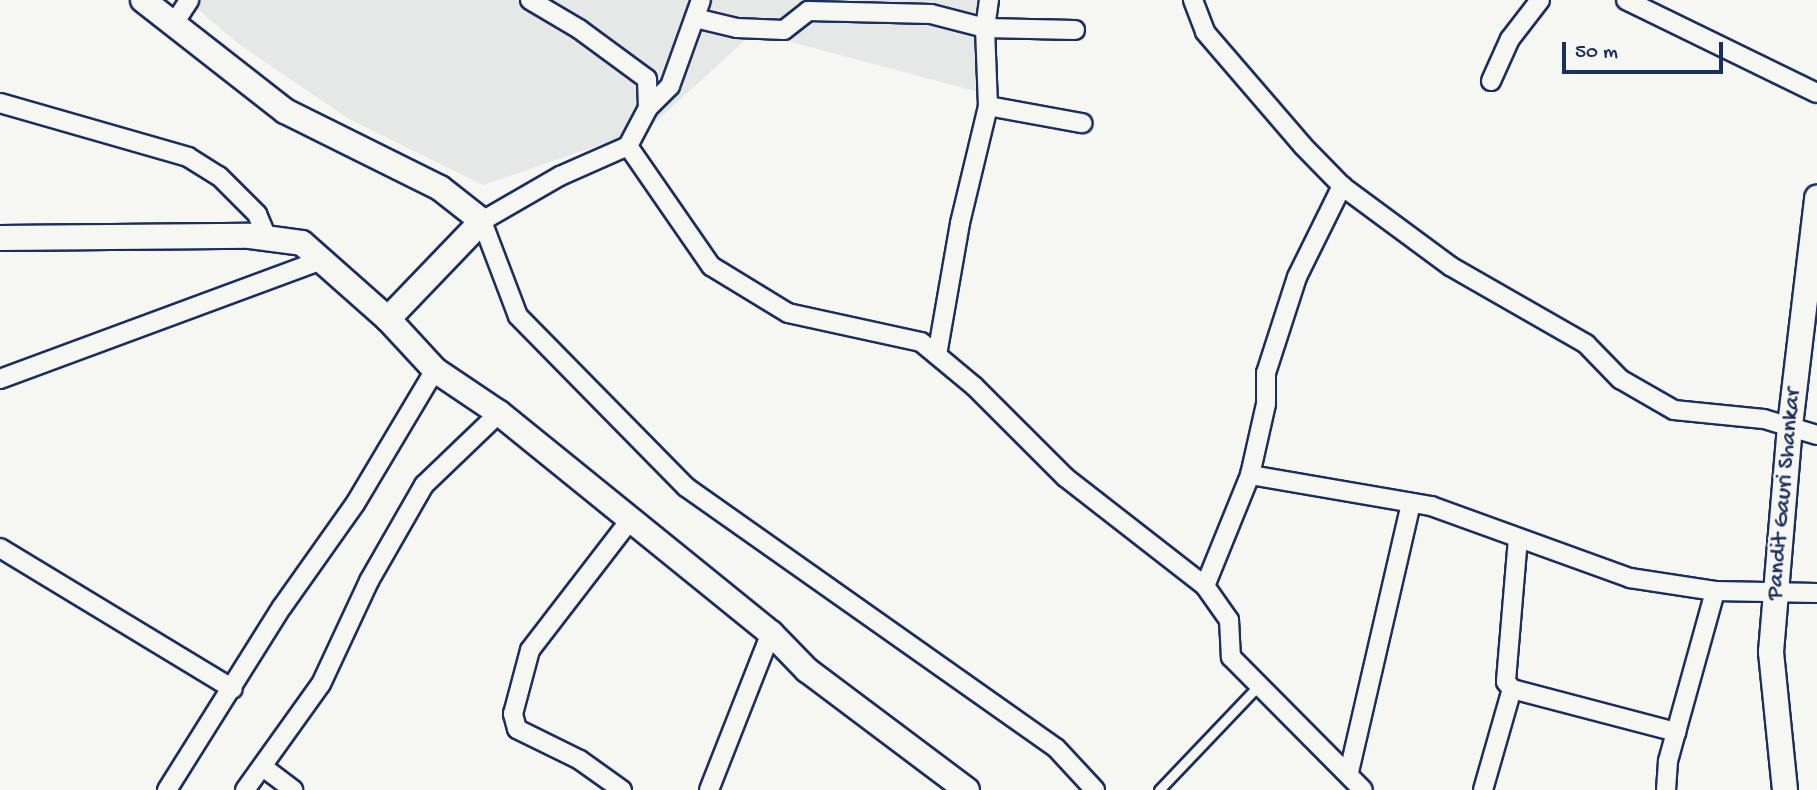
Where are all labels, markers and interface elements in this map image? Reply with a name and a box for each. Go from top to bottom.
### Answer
scale bar [1565,28,1726,72]
text: 50 m [1575,41,1618,66]
street label: Pandit Gauri Shankar [1761,387,1809,601]

